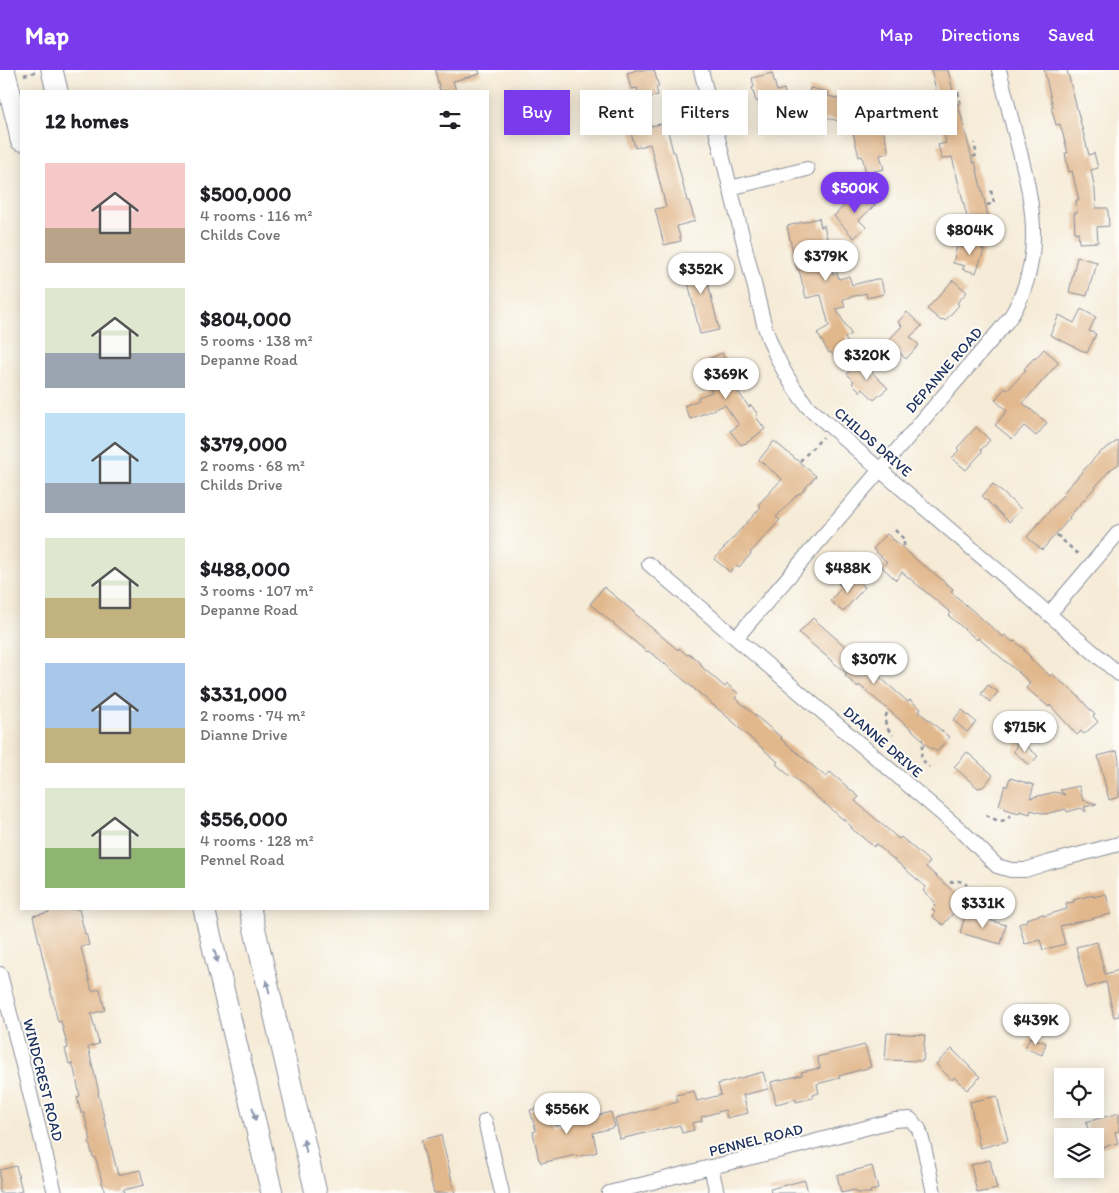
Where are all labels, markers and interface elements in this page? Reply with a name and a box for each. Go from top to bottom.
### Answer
text: Map [25,21,69,50]
text: Map [880,24,913,46]
text: Directions [941,24,1020,46]
text: Saved [1048,24,1094,46]
chip: Buy [504,90,570,135]
chip: Rent [580,90,652,135]
chip: Filters [662,90,748,135]
chip: New [758,90,827,135]
chip: Apartment [837,90,957,135]
icon: filters [436,106,464,134]
text: 12 homes [45,108,129,133]
pin: $500K [820,172,890,214]
text: $500K [832,178,878,197]
text: $500,000 [200,181,291,206]
icon: home [85,183,145,243]
text: 4 rooms · 116 m² [200,206,312,225]
pin: $804K [935,214,1005,256]
text: $804K [947,220,993,239]
text: Childs Cove [200,225,280,244]
pin: $379K [791,240,861,282]
text: $379K [804,246,848,265]
pin: $352K [666,252,736,295]
text: $352K [679,259,723,278]
text: $804,000 [200,306,292,331]
icon: home [85,308,145,368]
street label: DEPANNE ROAD [902,323,986,417]
text: 5 rooms · 138 m² [200,331,313,350]
pin: $320K [832,338,902,381]
text: $320K [844,345,890,364]
text: Depanne Road [200,350,298,369]
pin: $369K [691,358,761,400]
text: $369K [704,364,748,383]
street label: CHILDS DRIVE [831,403,915,481]
text: $379,000 [200,431,287,456]
icon: home [85,433,145,493]
text: 2 rooms · 68 m² [200,456,305,475]
text: Childs Drive [200,475,283,494]
pin: $488K [813,552,883,594]
text: $488,000 [200,556,290,581]
icon: home [85,558,145,618]
text: $488K [825,558,871,577]
text: 3 rooms · 107 m² [200,581,313,600]
text: Depanne Road [200,600,298,619]
pin: $307K [839,642,909,685]
text: $307K [852,649,896,668]
text: $331,000 [200,681,287,706]
icon: home [85,683,145,743]
street label: DIANNE DRIVE [840,703,926,781]
text: 2 rooms · 74 m² [200,706,305,725]
pin: $715K [990,710,1060,753]
text: $715K [1004,717,1046,736]
text: Dianne Drive [200,725,288,744]
text: $556,000 [200,806,288,831]
icon: home [85,808,145,868]
text: 4 rooms · 128 m² [200,831,314,850]
text: Pennel Road [200,850,285,869]
pin: $331K [948,886,1018,929]
text: $331K [961,893,1005,912]
one-way arrow [212,949,220,964]
one-way arrow [264,980,272,995]
pin: $439K [1001,1004,1071,1046]
text: $439K [1013,1010,1059,1029]
street label: WINDCREST ROAD [19,1017,67,1143]
map controls [1054,1068,1104,1178]
button: locate [1054,1068,1104,1118]
pin: $556K [532,1092,602,1135]
text: $556K [545,1099,589,1118]
one-way arrow [250,1107,258,1122]
street label: PENNEL ROAD [707,1120,805,1160]
button: layers [1054,1128,1104,1178]
one-way arrow [301,1138,309,1153]

